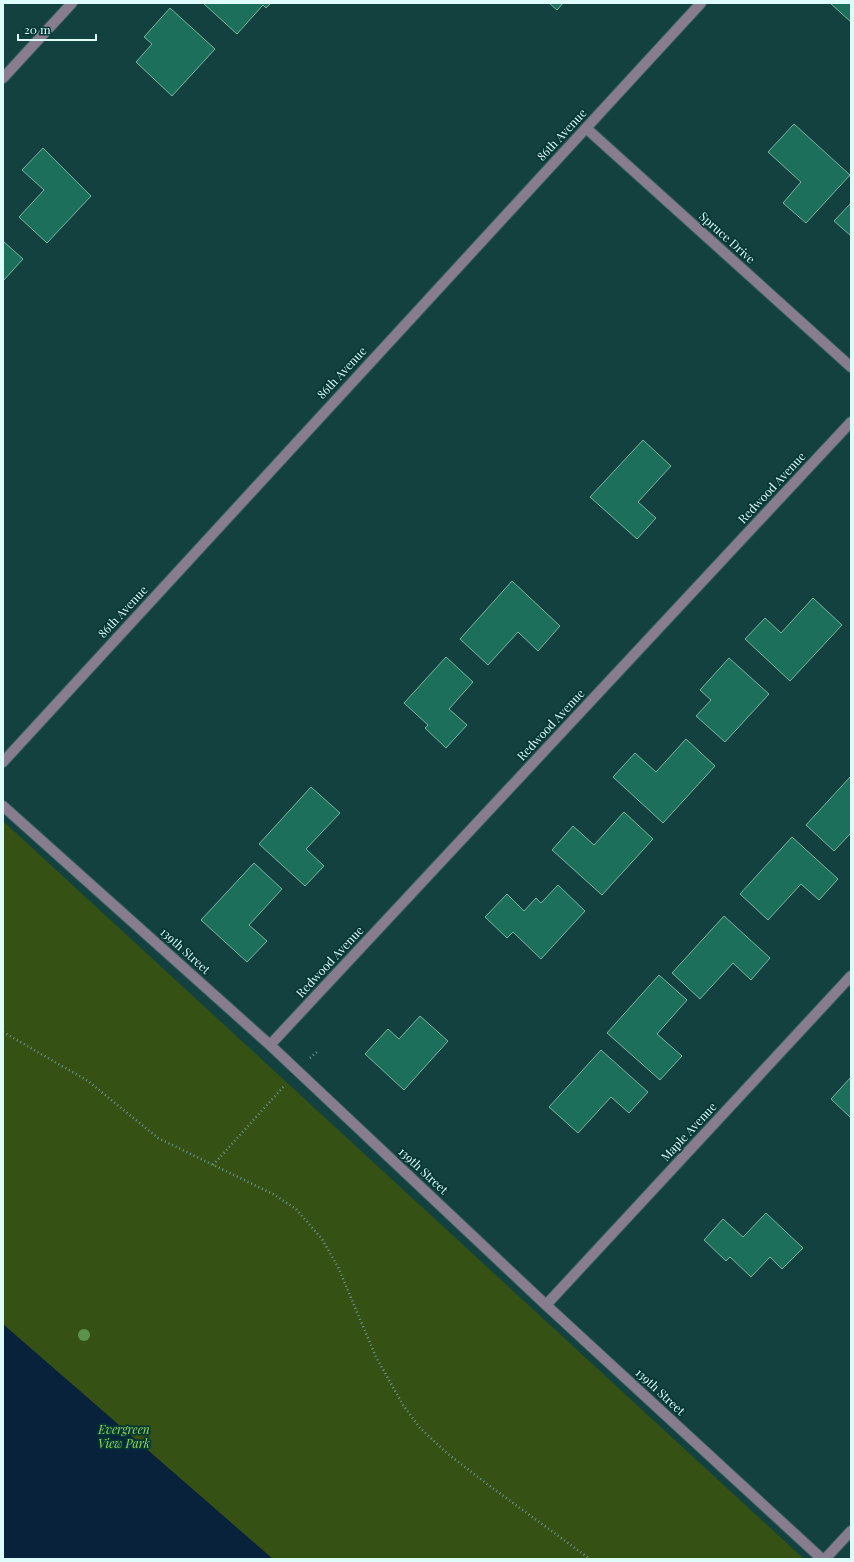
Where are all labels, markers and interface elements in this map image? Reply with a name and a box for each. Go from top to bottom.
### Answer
scale bar [18,16,96,42]
text: 20 m [24,21,51,37]
street label: 86th Avenue [533,105,590,164]
street label: Spruce Drive [696,208,759,267]
street label: 86th Avenue [313,343,370,402]
street label: Redwood Avenue [734,448,809,527]
street label: 86th Avenue [94,582,151,641]
street label: Redwood Avenue [513,685,588,764]
street label: Redwood Avenue [292,922,367,1001]
street label: 139th Street [157,923,215,978]
street label: Maple Avenue [657,1098,720,1164]
street label: 139th Street [395,1143,452,1198]
street label: 139th Street [632,1364,689,1419]
park label: Evergreen View Park [97,1421,150,1451]

